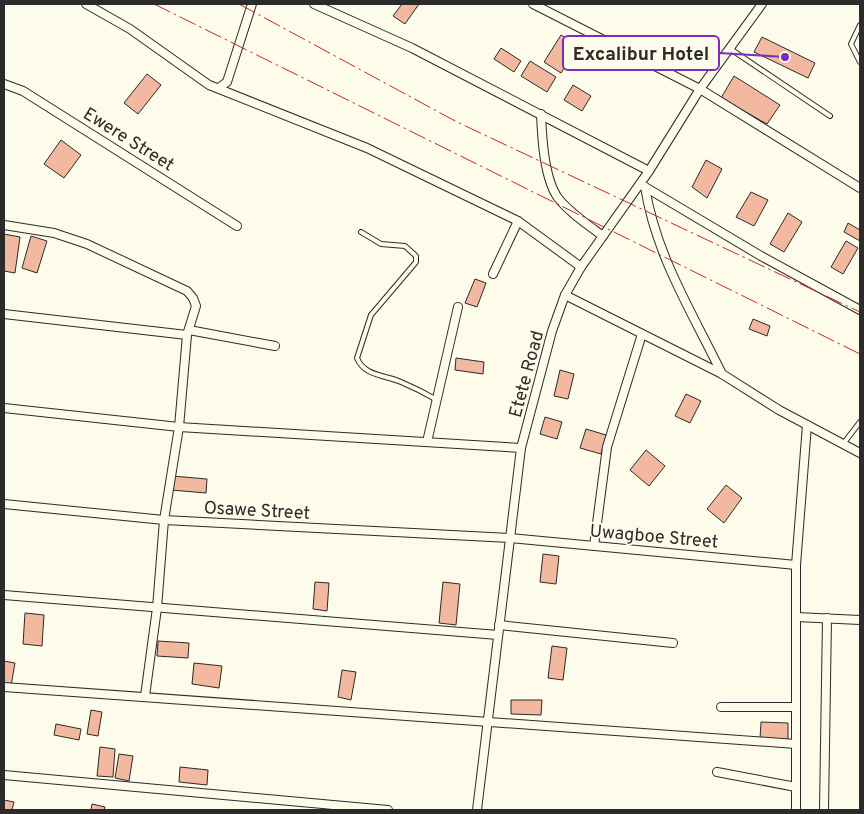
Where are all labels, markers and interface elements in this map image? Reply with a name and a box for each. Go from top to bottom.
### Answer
callout: Excalibur Hotel [563,36,719,70]
text: Excalibur Hotel [573,43,709,67]
street label: Ewere Street [78,103,178,177]
street label: Etete Road [505,328,550,420]
street label: Osawe Street [203,497,311,526]
street label: Uwagboe Street [589,520,719,555]

